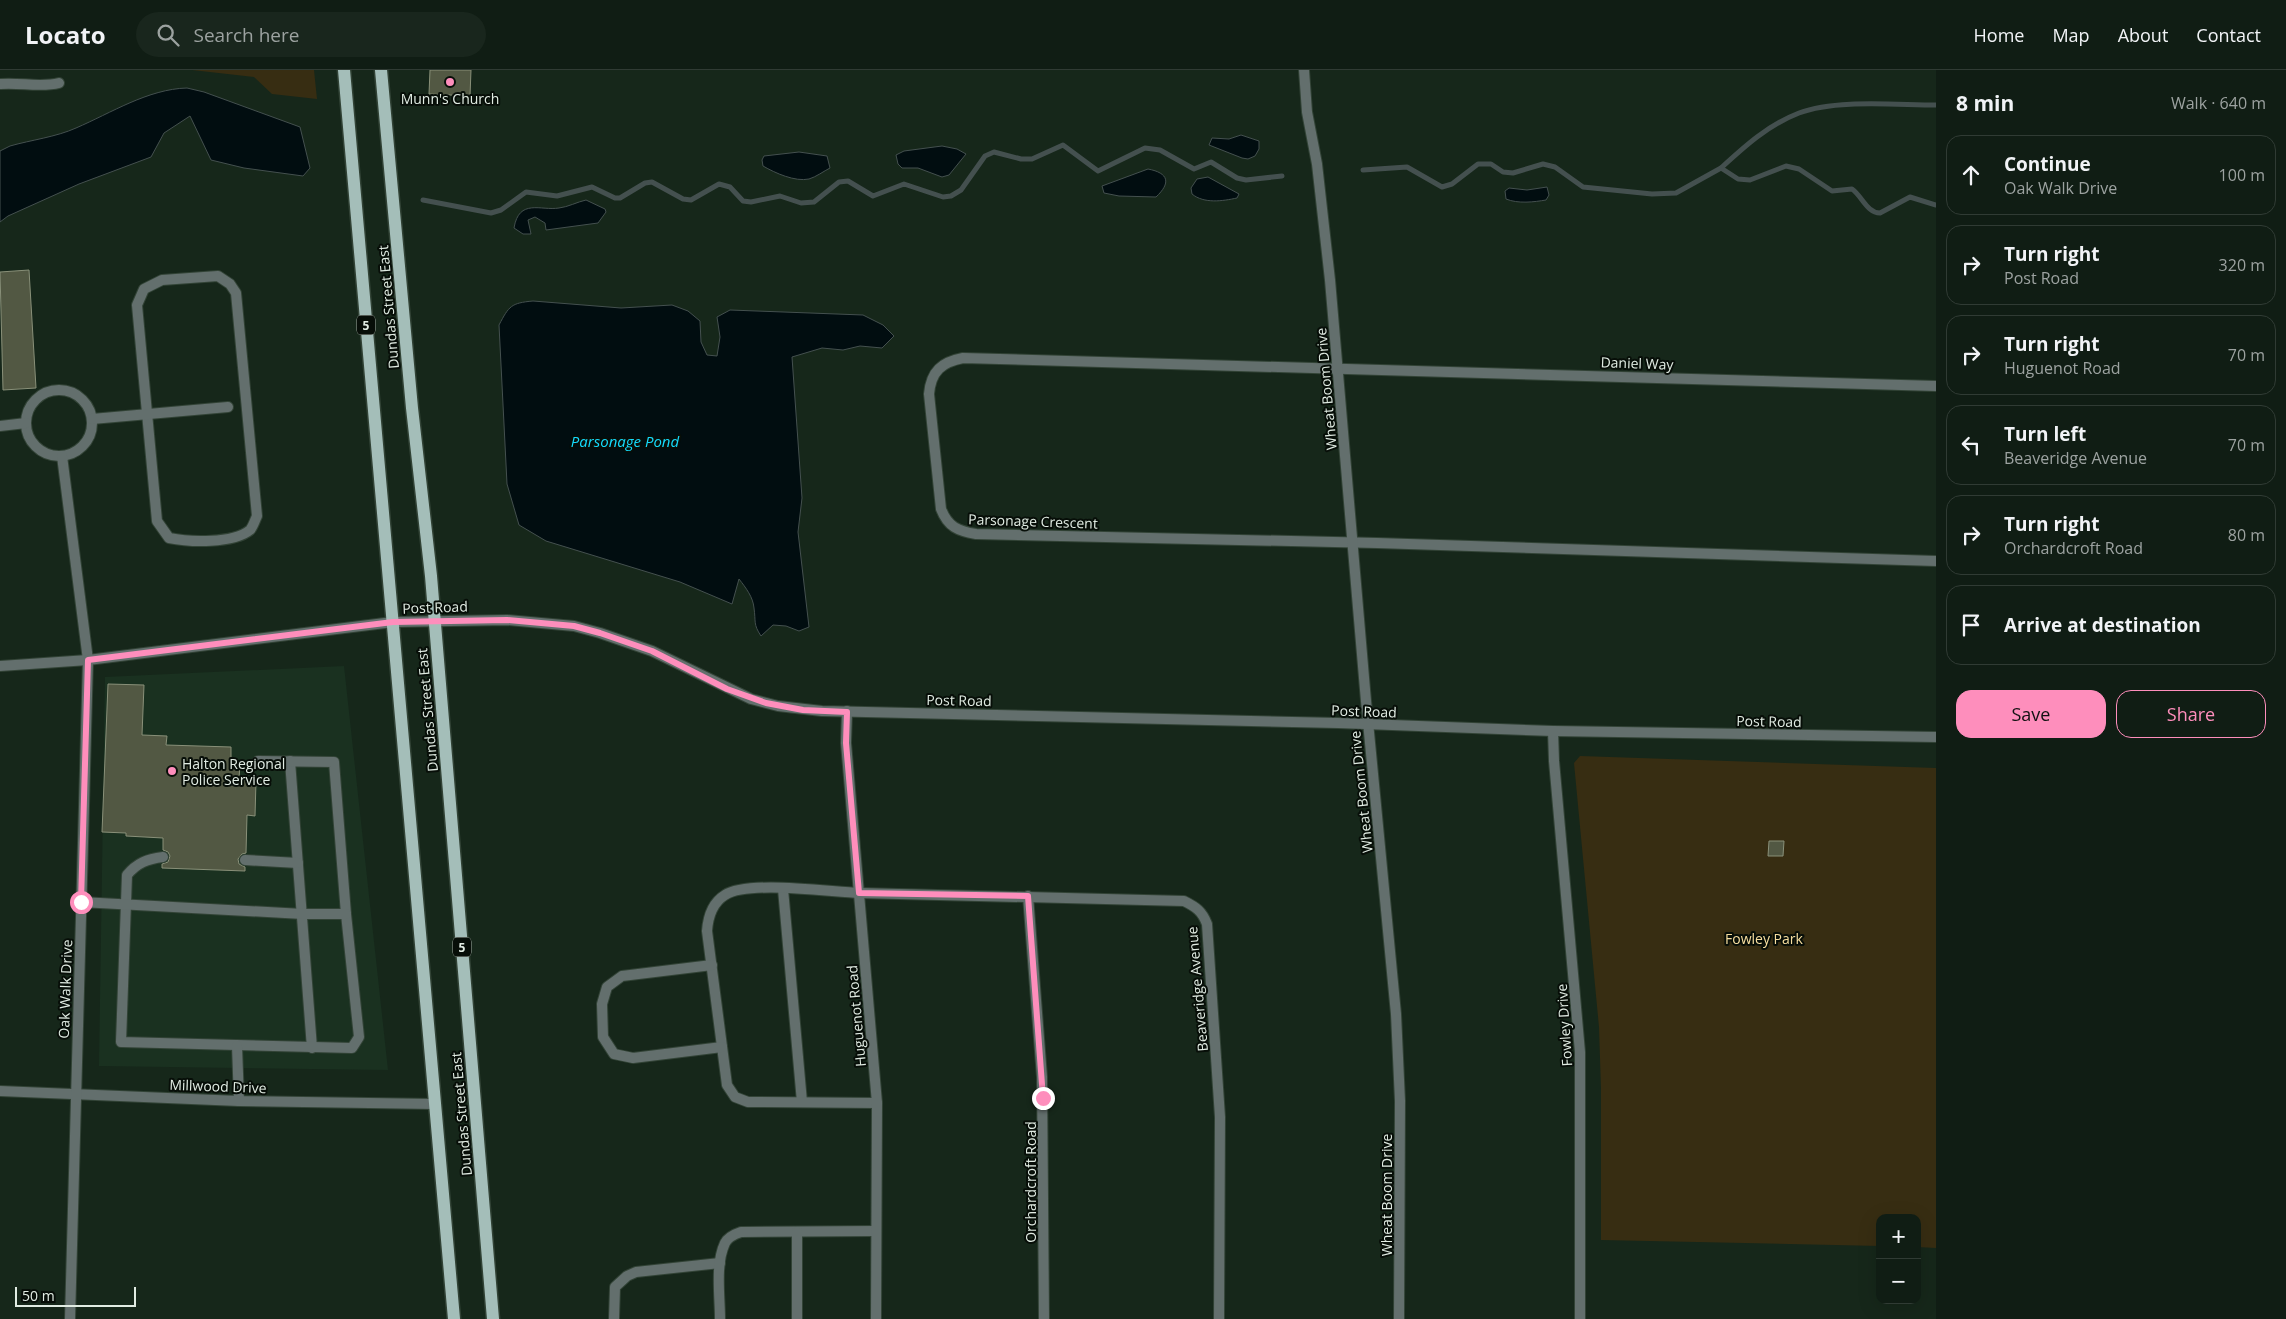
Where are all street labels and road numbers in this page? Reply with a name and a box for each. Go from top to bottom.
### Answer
street label: Dundas Street East [373,244,403,370]
road number: 5 [357,316,375,334]
street label: Wheat Boom Drive [1311,327,1341,451]
street label: Daniel Way [1600,352,1675,374]
street label: Parsonage Crescent [968,509,1098,533]
street label: Post Road [402,596,468,618]
street label: Dundas Street East [412,647,442,773]
street label: Post Road [926,690,992,710]
street label: Post Road [1331,700,1397,722]
street label: Post Road [1736,711,1802,731]
street label: Wheat Boom Drive [1345,730,1377,854]
street label: Beaveridge Avenue [1182,926,1212,1052]
road number: 5 [453,938,471,956]
street label: Oak Walk Drive [54,939,76,1039]
street label: Huguenot Road [842,964,870,1068]
street label: Fowley Drive [1552,983,1576,1067]
street label: Dundas Street East [446,1051,476,1177]
street label: Millwood Drive [169,1075,267,1097]
street label: Orchardcroft Road [1021,1121,1040,1243]
street label: Wheat Boom Drive [1377,1134,1396,1256]

